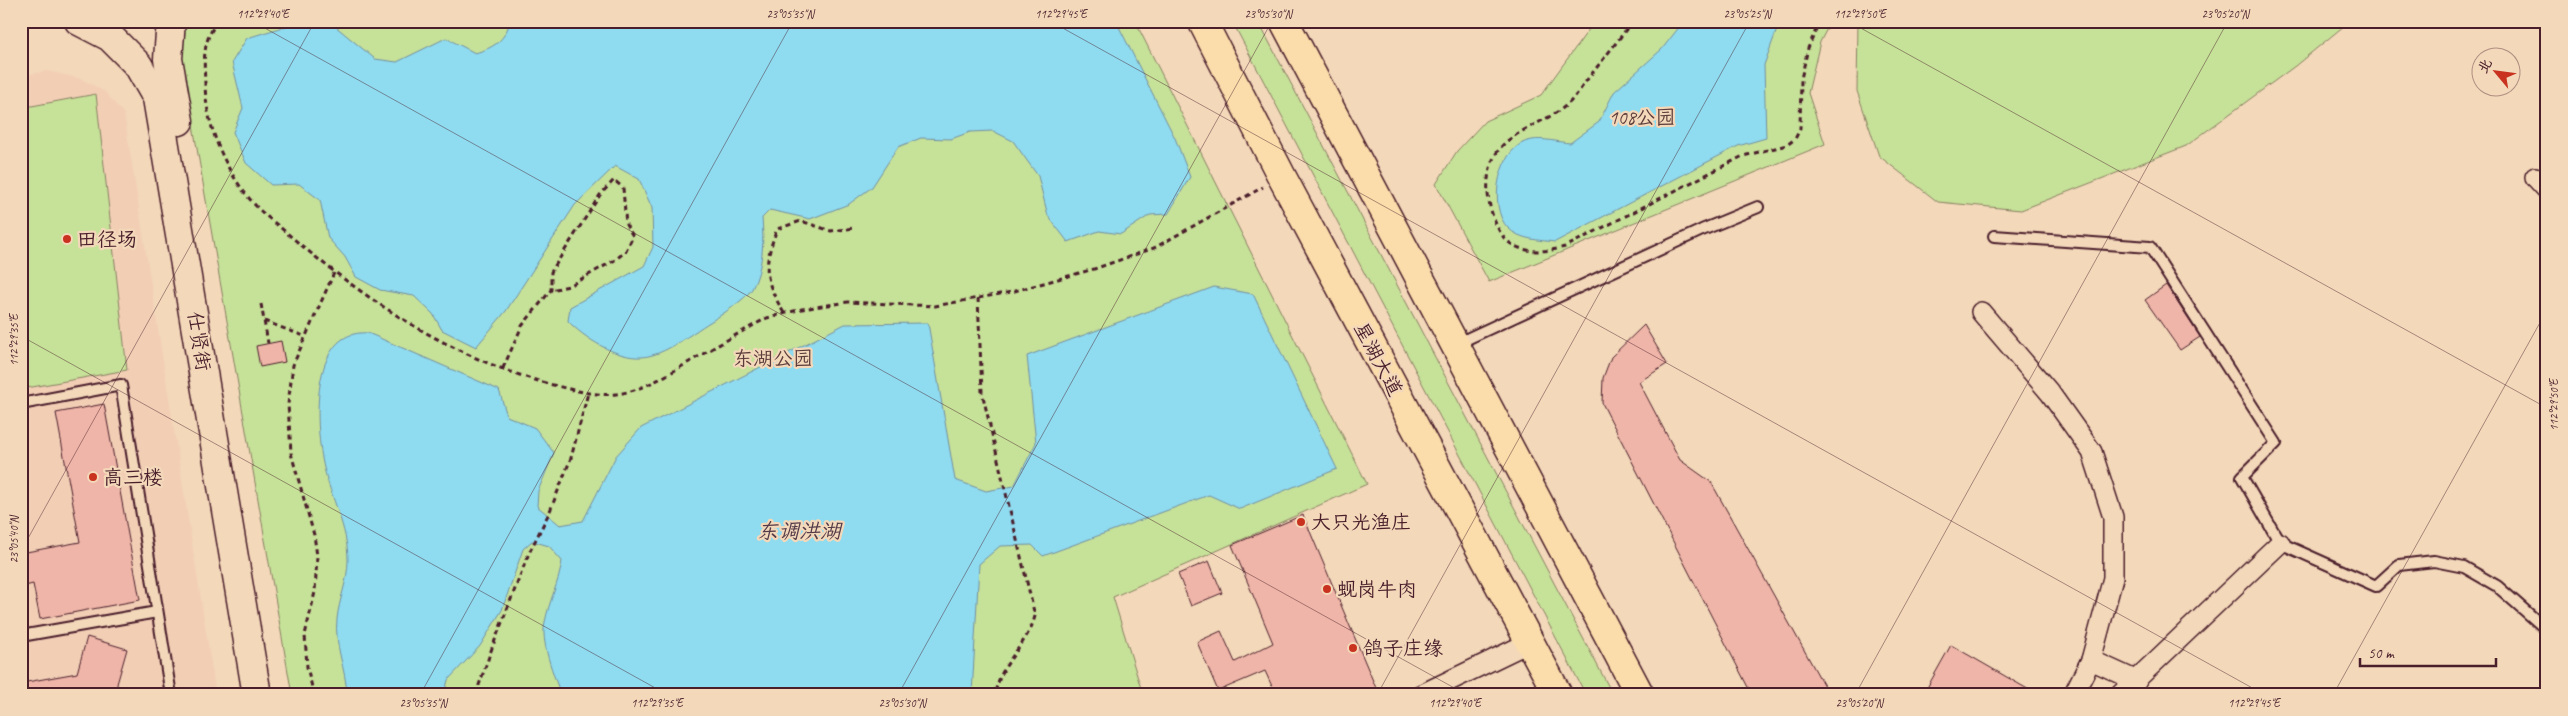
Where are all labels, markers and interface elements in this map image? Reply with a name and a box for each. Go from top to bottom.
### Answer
text: 112°29'40"E [237,6,291,22]
text: 23°05'35"N [766,6,815,22]
text: 112°29'45"E [1035,6,1089,22]
text: 23°05'30"N [1244,6,1293,22]
text: 23°05'25"N [1723,6,1772,22]
text: 112°29'50"E [1834,6,1888,22]
text: 23°05'20"N [2201,6,2250,22]
north arrow [2470,48,2520,98]
text: 北 [2474,56,2496,76]
park label: 108公园 [1609,105,1676,130]
place label: 田径场 [77,227,137,252]
marker: 田径场 [61,233,73,245]
street label: 仕贤街 [182,309,216,373]
text: 112°29'35"E [6,312,22,366]
street label: 星湖大道 [1348,318,1408,400]
park label: 东湖公园 [733,346,813,371]
text: 112°29'50"E [2546,377,2562,431]
place label: 高三楼 [103,465,163,490]
marker: 高三楼 [87,471,99,483]
place label: 大只光渔庄 [1311,510,1411,535]
text: 23°05'40"N [6,515,22,564]
marker: 大只光渔庄 [1295,516,1307,528]
water label: 东调洪湖 [757,518,843,544]
place label: 蚬岗牛肉 [1337,577,1417,602]
marker: 蚬岗牛肉 [1321,583,1333,595]
place label: 鸽子庄缘 [1363,636,1443,661]
scale bar [2360,636,2497,668]
marker: 鸽子庄缘 [1347,642,1359,654]
text: 50 m [2368,644,2395,663]
text: 23°05'35"N [399,695,448,711]
text: 112°29'35"E [631,695,685,711]
text: 23°05'30"N [878,695,927,711]
text: 112°29'40"E [1429,695,1483,711]
text: 23°05'20"N [1835,695,1884,711]
text: 112°29'45"E [2228,695,2282,711]

